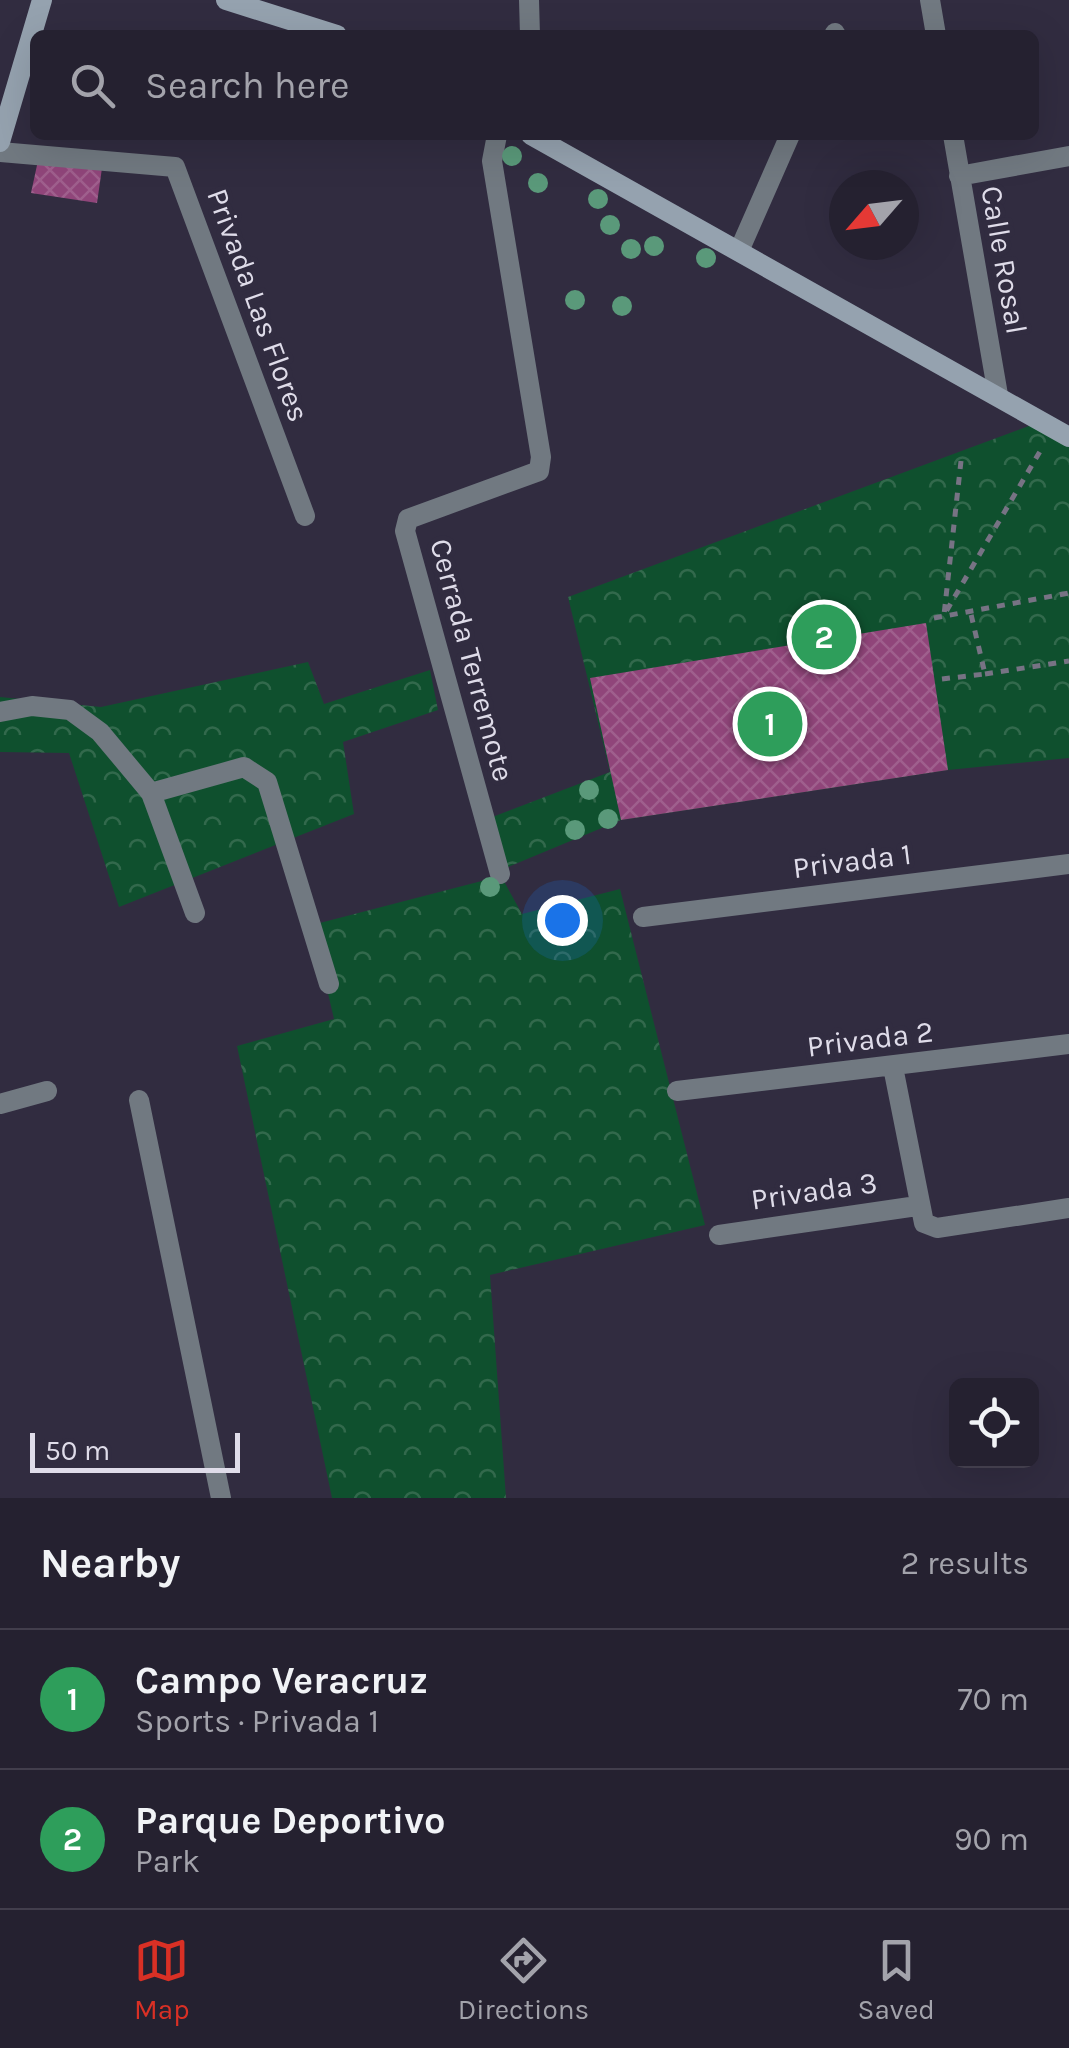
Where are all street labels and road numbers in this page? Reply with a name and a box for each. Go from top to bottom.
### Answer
street label: Calle Rosal [973,183,1035,337]
street label: Privada Las Flores [199,184,317,426]
street label: Cerrada Terremote [422,535,522,785]
street label: Privada 1 [791,836,913,886]
street label: Privada 2 [805,1013,935,1065]
street label: Privada 3 [749,1164,879,1218]

